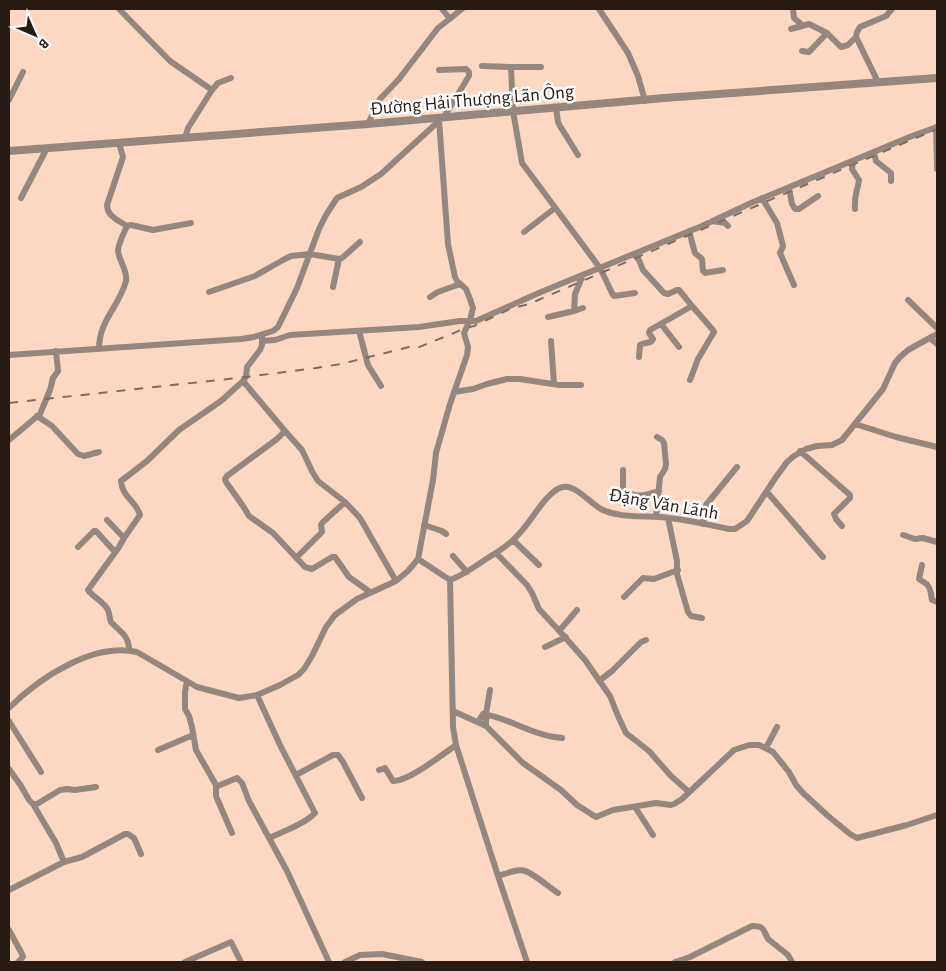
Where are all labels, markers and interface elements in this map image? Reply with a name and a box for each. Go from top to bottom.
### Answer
north arrow [10,10,60,60]
text: B [36,36,51,51]
street label: Đường Hải Thượng Lãn Ông [369,80,576,119]
street label: Đặng Văn Lãnh [607,485,720,523]

